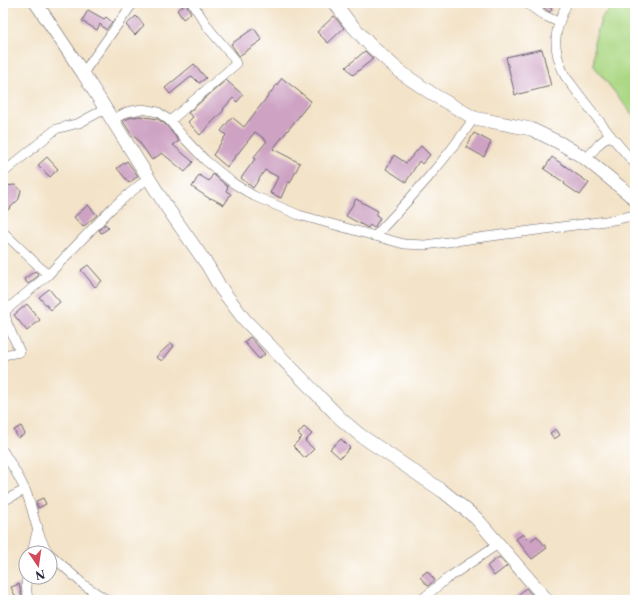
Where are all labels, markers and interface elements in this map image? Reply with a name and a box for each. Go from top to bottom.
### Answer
north arrow [18,545,58,585]
text: N [34,567,46,583]

